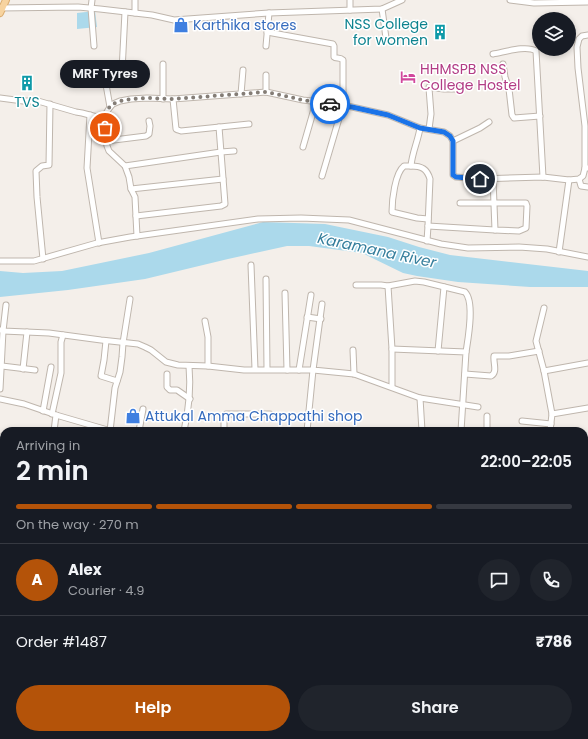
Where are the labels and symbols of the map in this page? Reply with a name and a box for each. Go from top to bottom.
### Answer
place label: NSS College for women [345,14,428,50]
place label: Karthika stores [193,15,297,35]
shop icon: Karthika stores [172,16,190,34]
building icon: NSS College for women [431,23,449,41]
place label: HHMSPB NSS College Hostel [420,59,520,95]
callout: MRF Tyres [60,60,150,88]
hotel icon: HHMSPB NSS College Hostel [399,68,417,86]
building icon: TVS [18,74,36,92]
courier [310,84,350,124]
place label: TVS [14,92,40,112]
pin [88,111,122,145]
pin [463,162,497,196]
water label: Karamana River [316,227,439,273]
place label: Attukal Amma Chappathi shop [145,406,362,426]
shop icon: Attukal Amma Chappathi shop [124,407,142,425]

